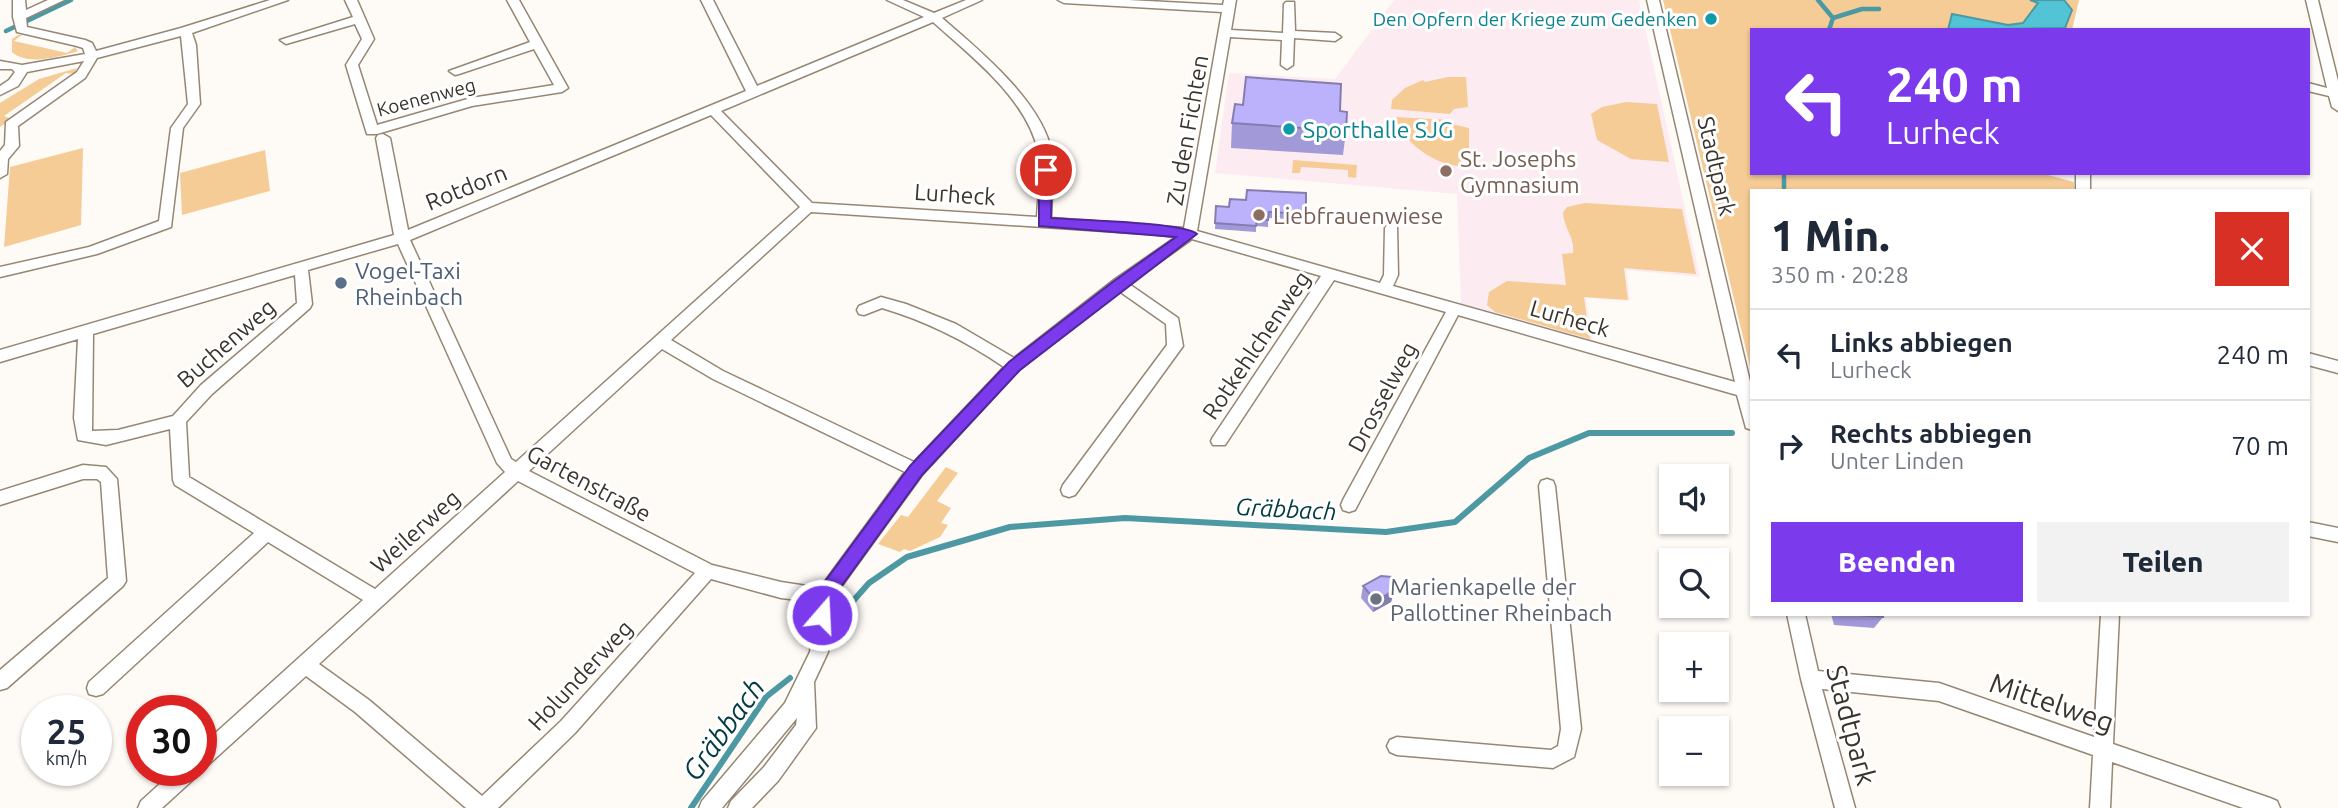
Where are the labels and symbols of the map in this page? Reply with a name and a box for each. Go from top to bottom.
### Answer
place label: Den Opfern der Kriege zum Gedenken [1373,8,1697,30]
marker: Den Opfern der Kriege zum Gedenken [1703,11,1719,27]
street label: Zu den Fichten [1161,53,1213,207]
street label: Koenenweg [374,73,478,121]
street label: Stadtpark [1693,114,1741,218]
place label: Sporthalle SJG [1303,117,1453,142]
marker: Sporthalle SJG [1281,121,1297,137]
pin [1016,140,1076,200]
place label: St. Josephs Gymnasium [1460,146,1580,197]
street label: Rotdorn [422,159,510,215]
marker: St. Josephs Gymnasium [1438,163,1454,179]
street label: Lurheck [913,179,997,209]
place label: Liebfrauenwiese [1273,203,1443,228]
marker: Liebfrauenwiese [1251,207,1267,223]
place label: Vogel-Taxi Rheinbach [355,258,463,309]
street label: Rotkehlchenweg [1197,266,1315,424]
marker: Vogel-Taxi Rheinbach [333,275,349,291]
street label: Buchenweg [172,294,280,392]
street label: Lurheck [1527,295,1613,341]
street label: Drosselweg [1343,338,1421,456]
street label: Gartenstraße [523,440,655,526]
street label: Weilerweg [365,485,465,577]
water label: Gräbbach [1235,493,1337,525]
place label: Marienkapelle der Pallottiner Rheinbach [1390,574,1612,625]
position arrow [785,578,859,652]
marker: Marienkapelle der Pallottiner Rheinbach [1368,591,1384,607]
street label: Holunderweg [523,615,637,735]
street label: Stadtpark [1821,662,1883,788]
street label: Mittelweg [1986,666,2118,738]
water label: Gräbbach [676,672,770,786]
speed limit sign: 30 [126,695,217,786]

